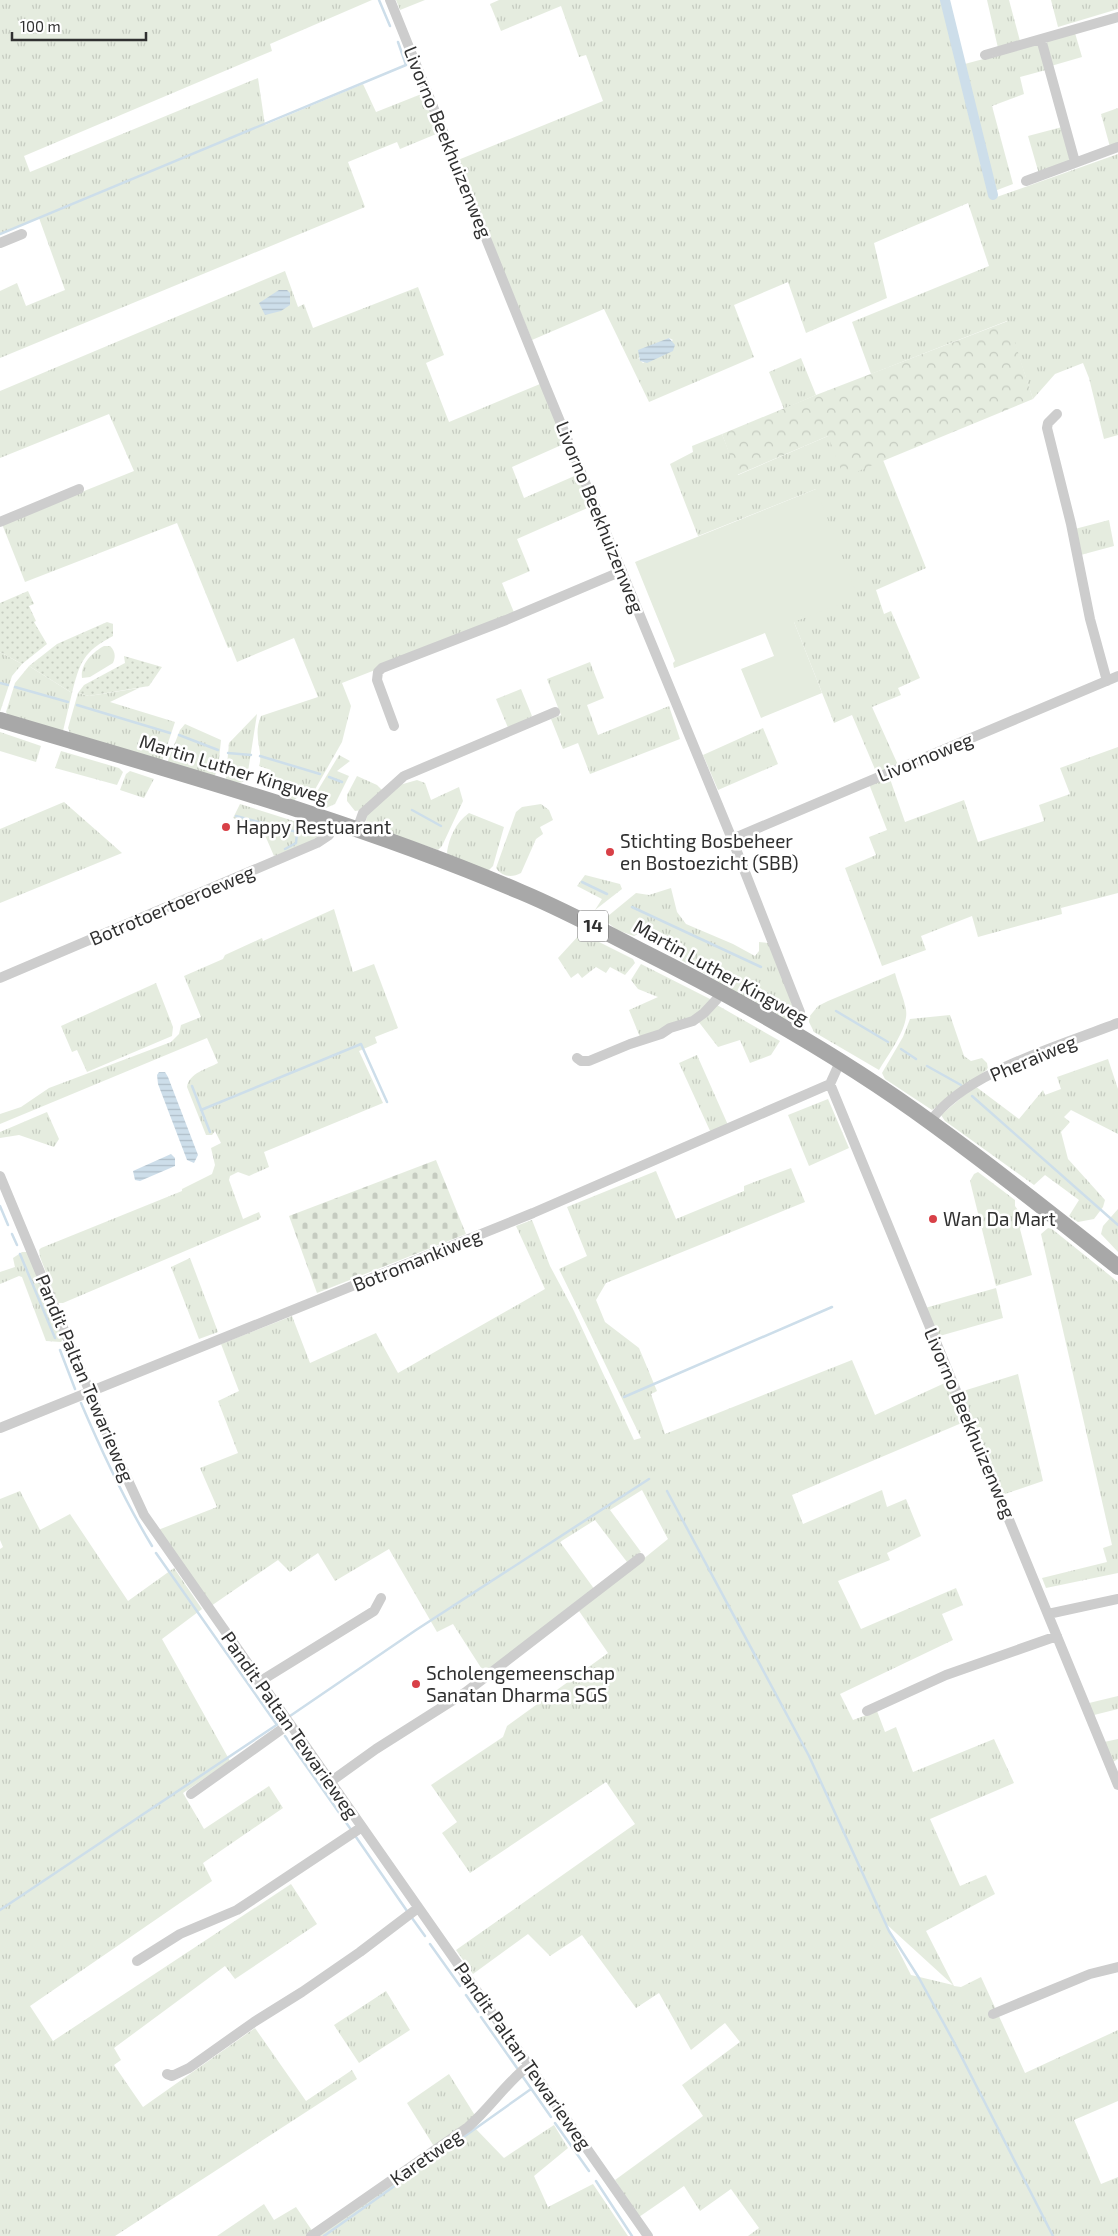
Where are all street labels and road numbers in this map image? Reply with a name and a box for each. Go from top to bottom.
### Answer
street label: Livorno Beekhuizenweg [399,43,498,241]
street label: Livorno Beekhuizenweg [551,418,650,616]
street label: Livornoweg [874,727,976,786]
street label: Martin Luther Kingweg [137,729,332,808]
street label: Botrotoertoeroeweg [86,859,258,950]
road number: 14 [578,910,608,941]
street label: Martin Luther Kingweg [630,914,813,1029]
street label: Pheraiweg [986,1029,1080,1086]
street label: Botromankiweg [349,1223,485,1296]
street label: Pandit Paltan Tewarieweg [31,1271,140,1485]
street label: Livorno Beekhuizenweg [920,1324,1021,1522]
street label: Pandit Paltan Tewarieweg [217,1627,364,1823]
street label: Pandit Paltan Tewarieweg [450,1958,597,2154]
street label: Karetweg [385,2123,467,2190]

